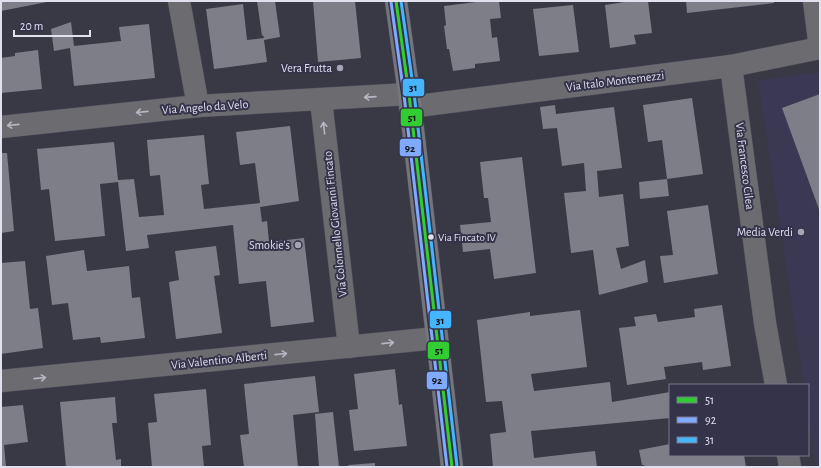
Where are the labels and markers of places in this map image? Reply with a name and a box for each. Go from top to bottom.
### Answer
place label: Vera Frutta [281,62,332,74]
marker: Vera Frutta [335,63,345,73]
place label: Media Verdi [737,226,793,238]
marker: Media Verdi [796,227,806,237]
marker: Via Fincato IV [426,232,436,242]
place label: Via Fincato IV [438,232,496,243]
place label: Smokie's [249,239,290,251]
marker: Smokie's [293,240,303,250]

